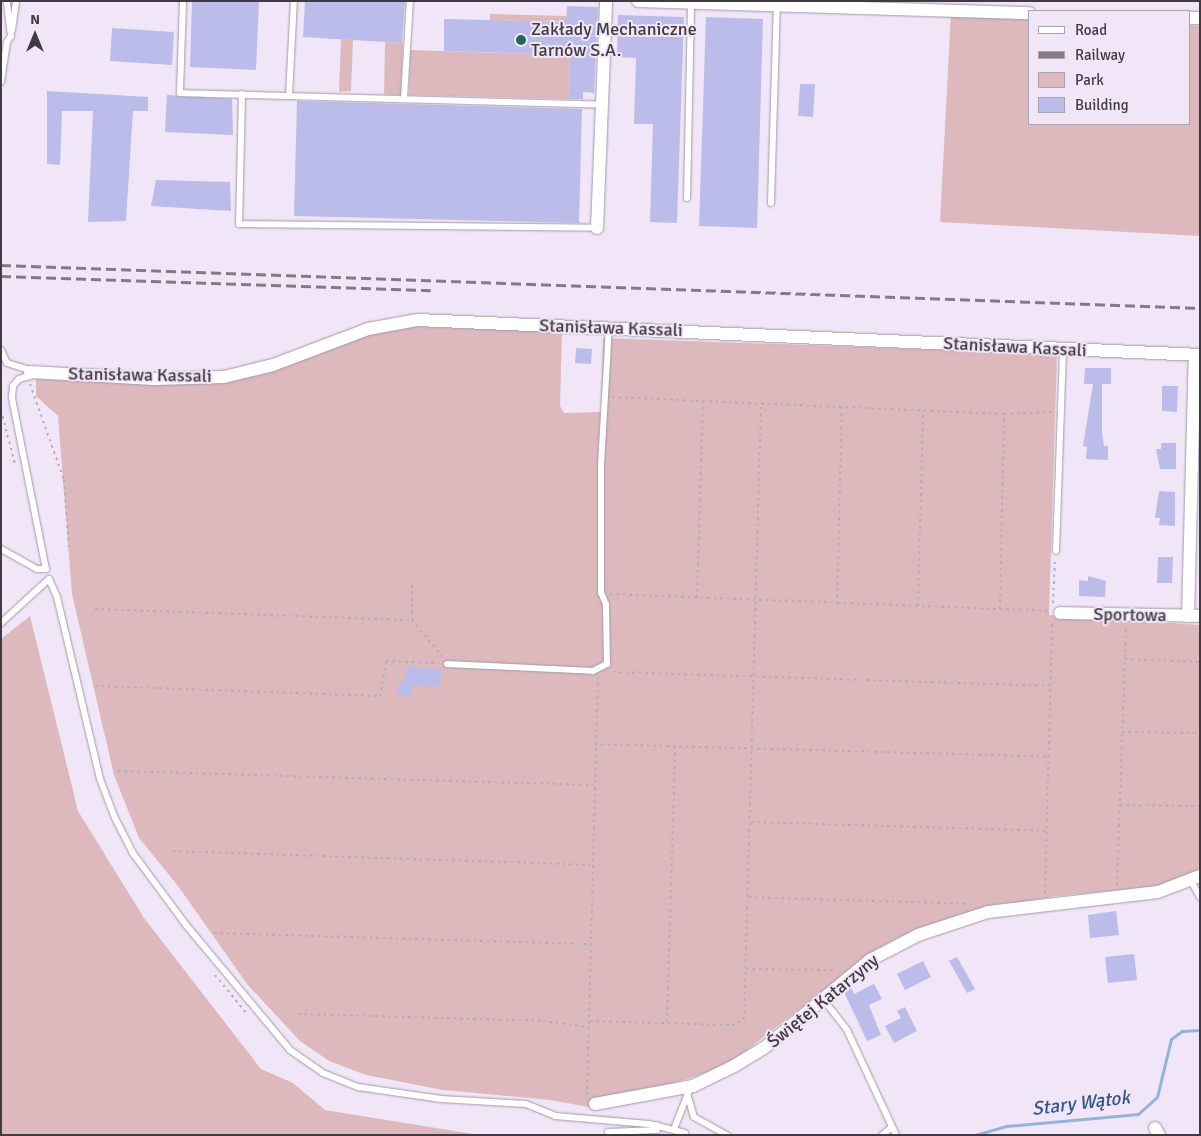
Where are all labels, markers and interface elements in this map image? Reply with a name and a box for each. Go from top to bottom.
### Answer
north arrow [10,10,60,60]
legend [1028,10,1191,125]
text: N [30,11,40,28]
place label: Zakłady Mechaniczne Tarnów S.A. [531,19,697,62]
text: Road [1075,21,1107,39]
marker: Zakłady Mechaniczne Tarnów S.A. [515,34,527,46]
text: Railway [1075,46,1125,64]
text: Park [1075,71,1104,89]
text: Building [1075,96,1129,114]
street label: Stanisława Kassali [539,315,683,341]
street label: Stanisława Kassali [943,332,1087,362]
street label: Stanisława Kassali [68,363,212,387]
street label: Sportowa [1093,604,1167,626]
street label: Świętej Katarzyny [763,949,883,1053]
water label: Stary Wątok [1031,1087,1131,1121]

